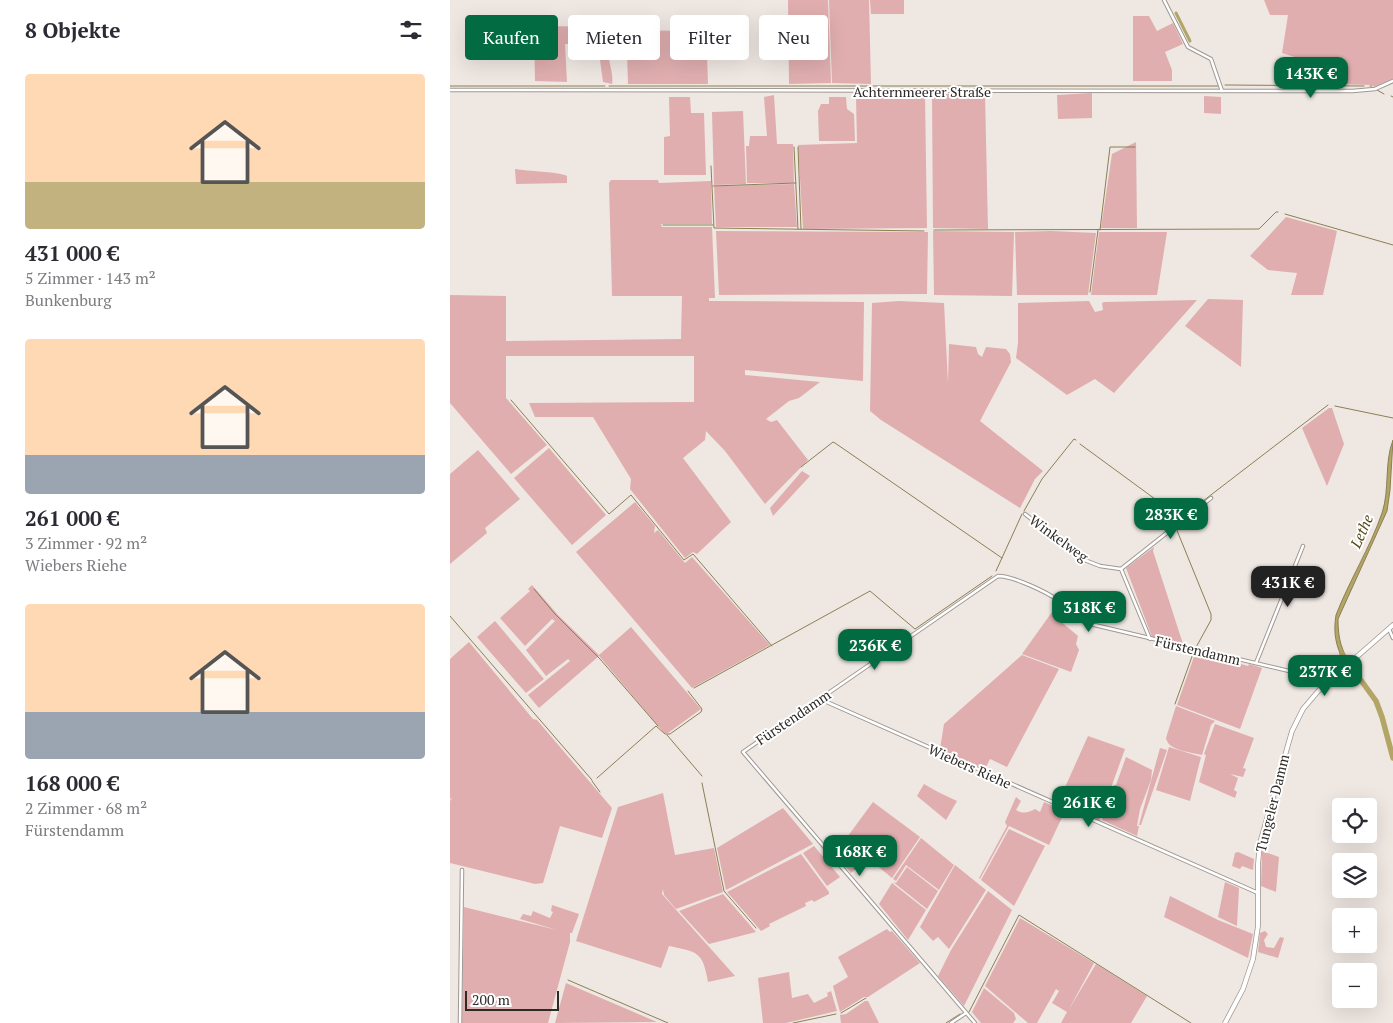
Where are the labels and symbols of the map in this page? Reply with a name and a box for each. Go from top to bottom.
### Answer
pin: 143K € [1270,56,1352,99]
street label: Achternmeerer Straße [853,82,991,101]
pin: 283K € [1130,498,1212,540]
street label: Winkelweg [1026,510,1093,566]
water label: Lethe [1344,511,1377,552]
pin: 431K € [1247,566,1329,608]
pin: 318K € [1048,590,1130,633]
pin: 236K € [834,628,916,671]
street label: Fürstendamm [1154,631,1242,669]
pin: 237K € [1284,654,1366,697]
street label: Fürstendamm [752,685,834,749]
street label: Wiebers Riehe [925,739,1015,793]
street label: Tungeler Damm [1251,752,1293,854]
pin: 261K € [1048,786,1130,828]
pin: 168K € [819,834,901,877]
scale bar [465,988,559,1011]

